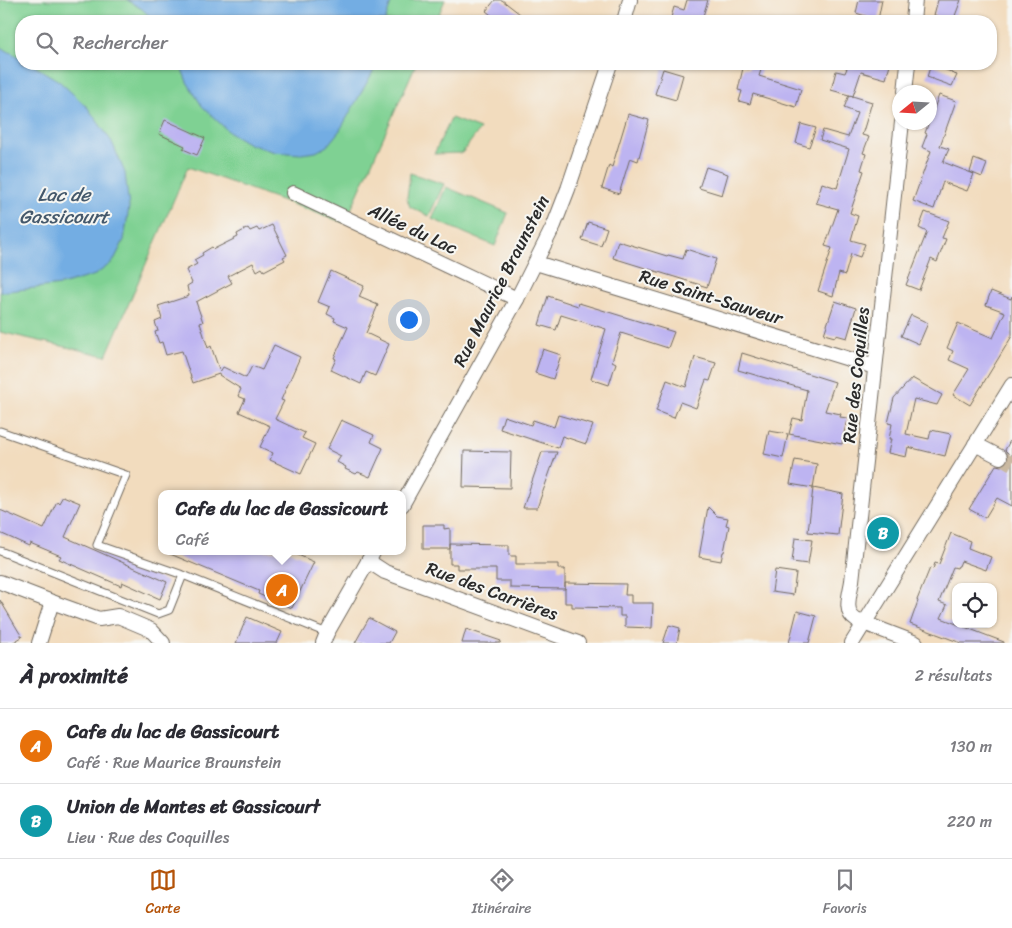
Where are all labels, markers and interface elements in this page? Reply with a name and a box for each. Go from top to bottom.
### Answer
search box [15,15,997,70]
text: Rechercher [73,26,168,59]
icon: search [33,29,61,57]
north arrow [892,85,937,130]
water label: Lac de Gassicourt [19,178,111,233]
street label: Rue Maurice Braunstein [444,189,558,373]
street label: Allée du Lac [362,194,463,264]
street label: Rue Saint-Sauveur [635,260,788,335]
street label: Rue des Coquilles [833,305,879,444]
your location [396,307,422,333]
popup [158,490,406,555]
text: Cafe du lac de Gassicourt [176,492,388,525]
pin: B [867,514,899,552]
text: Café [176,525,209,554]
street label: Rue des Carrières [422,552,563,630]
pin: A [266,571,298,609]
map controls [952,583,997,628]
button: locate [952,583,997,628]
text: À proximité [20,657,128,695]
text: 2 résultats [915,661,992,690]
text: Cafe du lac de Gassicourt [67,715,279,748]
text: A [31,732,41,761]
text: 130 m [950,732,992,761]
text: Café · Rue Maurice Braunstein [67,748,281,777]
text: Union de Mantes et Gassicourt [67,790,320,823]
text: B [31,807,41,836]
text: 220 m [947,807,992,836]
text: Lieu · Rue des Coquilles [67,823,229,852]
tab: Carte [146,866,180,921]
tab: Itinéraire [472,866,532,921]
tab: Favoris [823,866,866,921]

